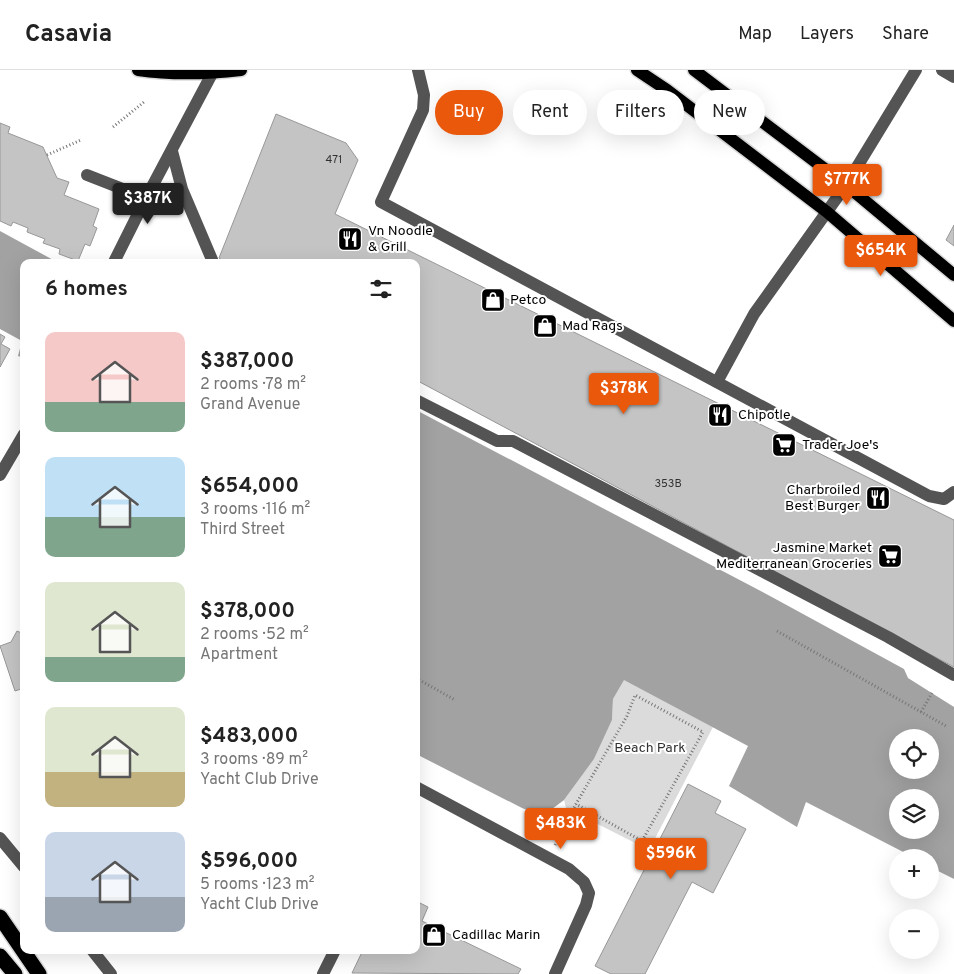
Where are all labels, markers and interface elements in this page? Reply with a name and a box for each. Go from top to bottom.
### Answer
text: Casavia [25,20,112,50]
text: Map [738,23,772,46]
text: Layers [800,23,854,46]
text: Share [882,23,929,46]
chip: Buy [435,90,503,135]
chip: Rent [513,90,587,135]
chip: Filters [597,90,684,135]
chip: New [694,90,765,135]
house number: 471 [326,153,342,167]
pin: $777K [812,164,882,206]
text: $777K [824,170,870,190]
pin: $387K [113,182,183,225]
text: $387K [124,189,172,209]
place label: Vn Noodle & Grill [368,223,433,256]
restaurant icon: Vn Noodle & Grill [337,226,363,252]
pin: $654K [846,234,916,277]
text: $654K [855,241,907,261]
icon: filters [367,275,395,303]
text: 6 homes [45,276,128,303]
shop icon: Petco [480,287,506,313]
place label: Petco [510,292,547,309]
shop icon: Mad Rags [532,313,558,339]
place label: Mad Rags [562,318,623,335]
text: $387,000 [200,348,294,375]
icon: home [85,352,145,412]
pin: $378K [589,372,659,415]
text: 2 rooms · 78 m² [200,375,306,395]
text: $378K [600,379,648,399]
text: Grand Avenue [200,395,300,415]
restaurant icon: Chipotle [707,402,733,428]
place label: Chipotle [738,407,791,424]
supermarket icon: Trader Joe's [771,432,797,458]
place label: Trader Joe's [802,437,879,454]
text: $654,000 [200,473,299,500]
icon: home [85,477,145,537]
house number: 353B [654,477,682,491]
place label: Charbroiled Best Burger [785,482,861,515]
restaurant icon: Charbroiled Best Burger [865,485,891,511]
text: 3 rooms · 116 m² [200,500,310,520]
text: Third Street [200,520,285,540]
place label: Jasmine Market Mediterranean Groceries [716,540,872,573]
supermarket icon: Jasmine Market Mediterranean Groceries [877,543,903,569]
text: $378,000 [200,598,295,625]
icon: home [85,602,145,662]
text: 2 rooms · 52 m² [200,625,309,645]
text: Apartment [200,645,278,665]
text: $483,000 [200,723,298,750]
icon: home [85,727,145,787]
map controls [889,729,939,959]
button: locate [889,729,939,779]
park label: Beach Park [614,740,686,757]
text: 3 rooms · 89 m² [200,750,308,770]
text: Yacht Club Drive [200,770,319,790]
button: layers [889,789,939,839]
pin: $483K [526,808,596,850]
text: $483K [536,814,586,834]
pin: $596K [636,838,706,880]
text: $596K [646,844,696,864]
text: $596,000 [200,848,298,875]
button: + [889,849,939,899]
icon: home [85,852,145,912]
text: 5 rooms · 123 m² [200,875,315,895]
text: Yacht Club Drive [200,895,319,915]
button: − [889,909,939,959]
shop icon: Cadillac Marin [421,922,447,948]
place label: Cadillac Marin [452,927,540,944]

